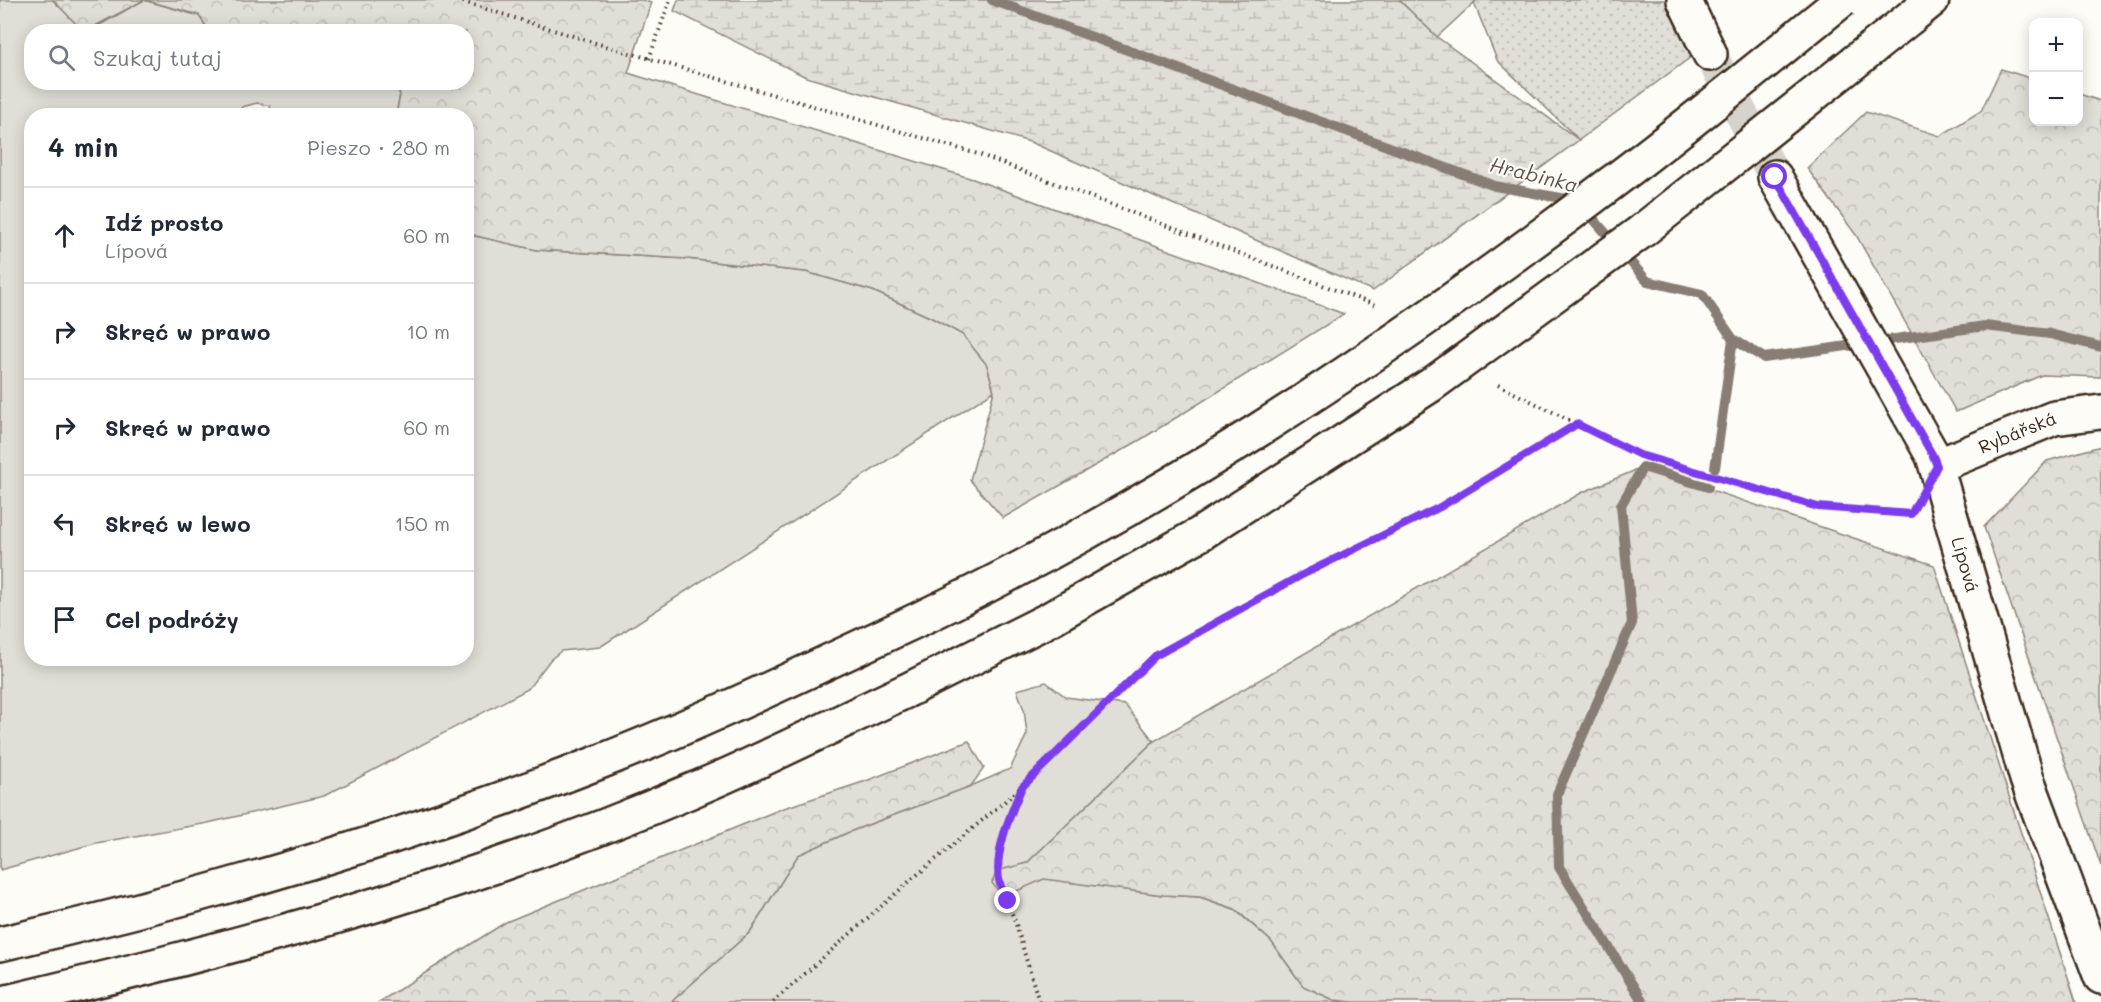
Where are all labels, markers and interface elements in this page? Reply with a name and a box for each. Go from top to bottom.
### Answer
map controls [2029,18,2083,126]
button: + [2029,18,2083,72]
search box [24,24,474,90]
icon: search [45,41,78,74]
text: Szukaj tutaj [93,43,222,72]
button: − [2029,72,2083,126]
text: 4 min [48,130,118,164]
text: Pieszo · 280 m [307,134,450,160]
water label: Hrabinka [1488,151,1581,198]
route start [1761,163,1787,189]
text: Idź prosto [105,208,223,237]
icon: ahead [48,219,81,252]
text: 60 m [403,222,450,248]
text: Lípová [105,237,168,263]
icon: right [48,315,81,348]
text: Skręć w prawo [105,317,270,346]
text: 10 m [406,318,450,344]
street label: Rybářská [1975,405,2060,459]
icon: right [48,411,81,444]
text: Skręć w prawo [105,413,270,442]
text: 60 m [403,414,450,440]
icon: left [48,507,81,540]
text: Skręć w lewo [105,509,251,538]
text: 150 m [395,510,450,536]
street label: Lípová [1946,534,1985,595]
icon: arrive [48,603,81,636]
text: Cel podróży [105,605,239,634]
route end [994,887,1020,913]

